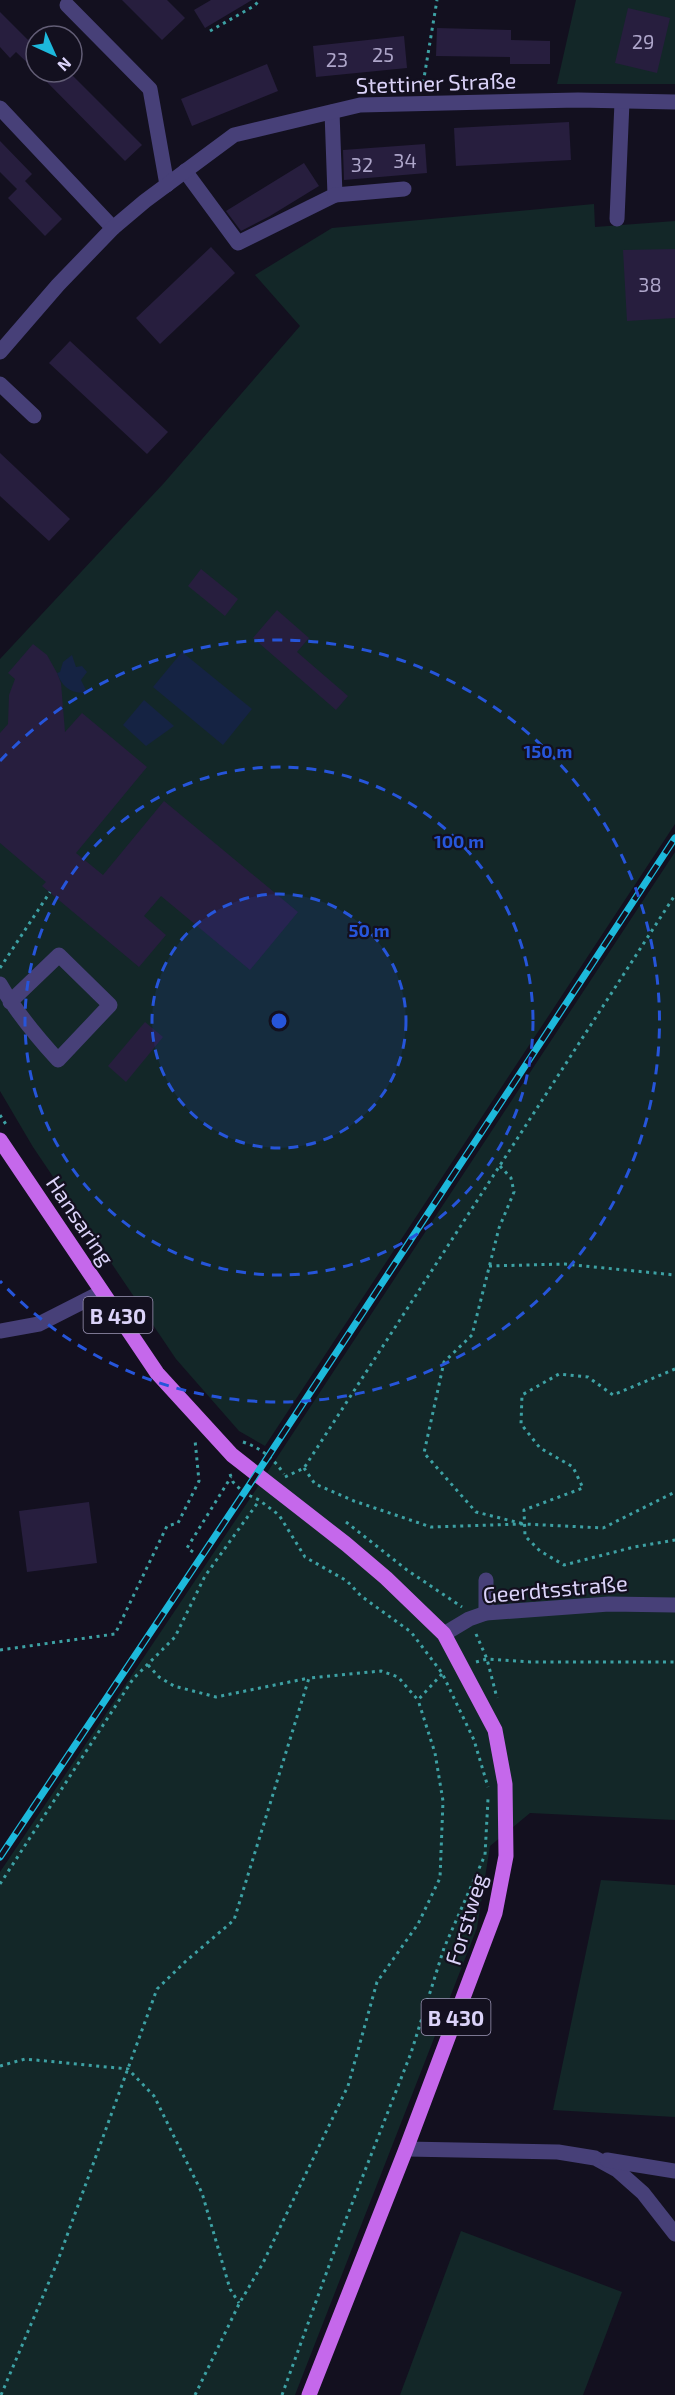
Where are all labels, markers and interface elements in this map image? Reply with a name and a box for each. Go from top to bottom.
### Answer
north arrow [24,24,84,84]
house number: 29 [632,29,654,53]
house number: 25 [372,42,394,66]
house number: 23 [326,47,348,71]
text: N [54,54,76,76]
street label: Stettiner Straße [355,66,517,98]
house number: 34 [393,148,417,172]
house number: 32 [351,152,373,176]
house number: 38 [638,272,662,296]
text: 150 m [524,740,572,762]
text: 100 m [434,830,484,852]
text: 50 m [348,919,390,941]
centre of rings [269,1011,289,1031]
street label: Hansaring [42,1170,120,1270]
road number: B 430 [84,1297,152,1333]
street label: Geerdtsstraße [481,1569,629,1607]
street label: Forstweg [439,1870,491,1968]
road number: B 430 [422,1999,490,2035]

